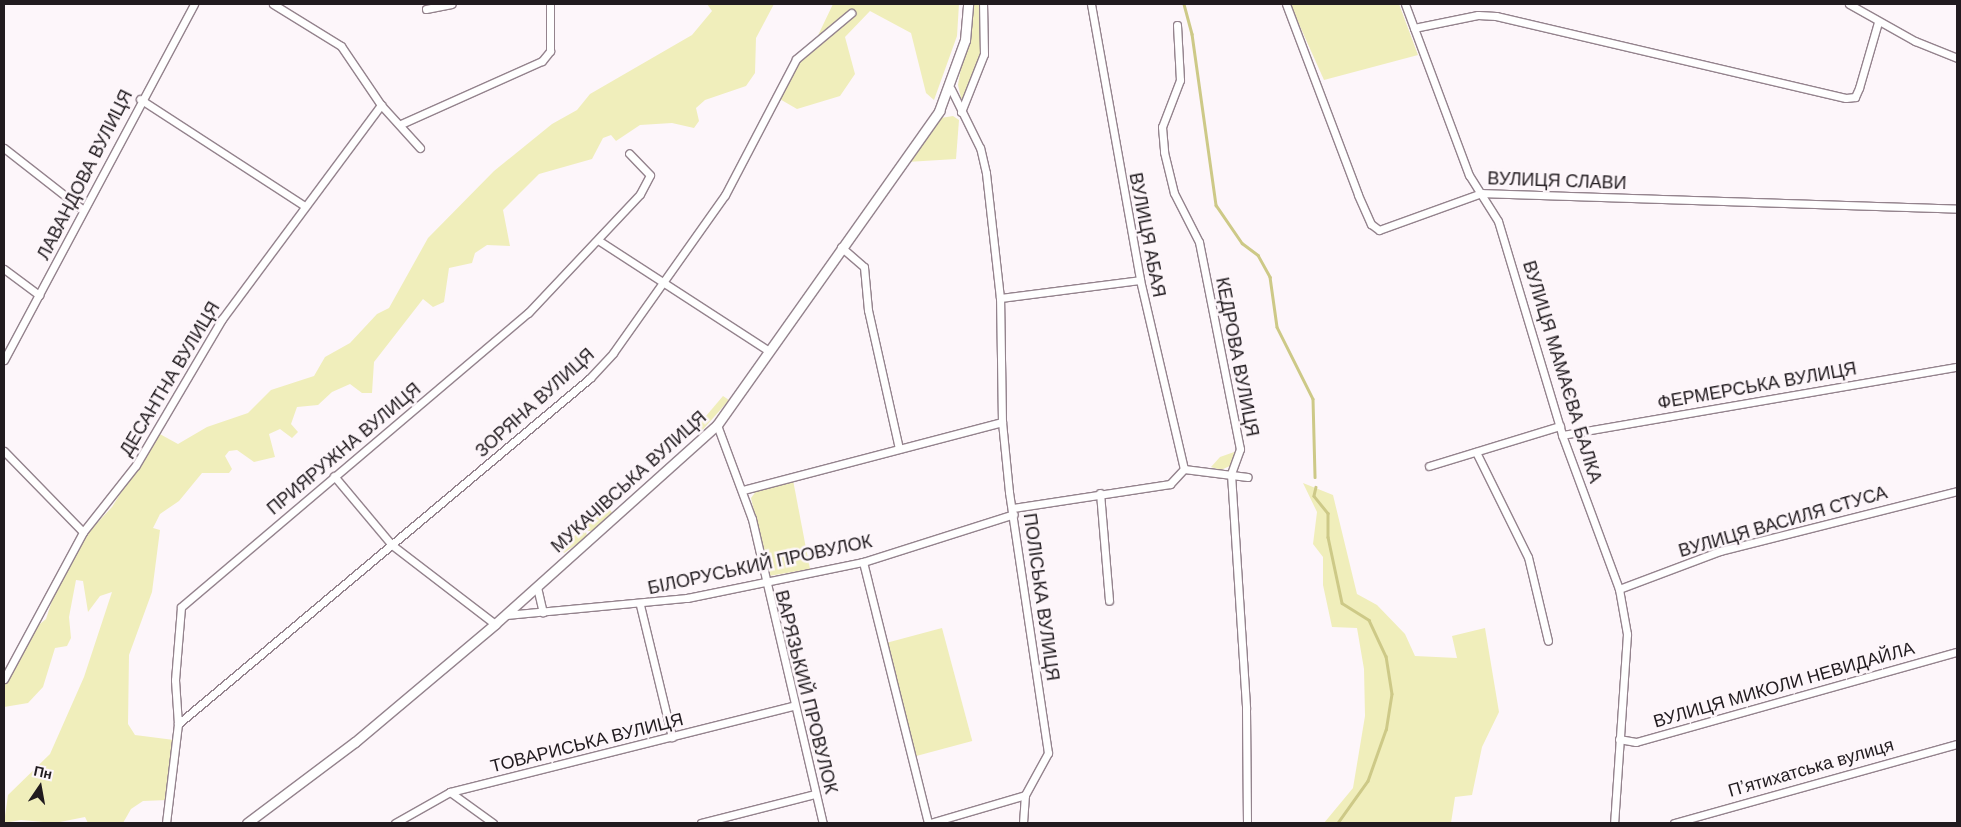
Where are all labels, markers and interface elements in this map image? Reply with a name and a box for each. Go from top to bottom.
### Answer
street label: ЛАВАНДОВА ВУЛИЦЯ [33,86,137,264]
street label: ВУЛИЦЯ СЛАВИ [1487,168,1627,194]
street label: ВУЛИЦЯ АБАЯ [1124,171,1170,299]
street label: ВУЛИЦЯ МАМАЄВА БАЛКА [1518,258,1606,486]
street label: КЕДРОВА ВУЛИЦЯ [1211,276,1263,438]
street label: ДЕСАНТНА ВУЛИЦЯ [115,298,225,460]
street label: ЗОРЯНА ВУЛИЦЯ [471,344,599,462]
street label: ФЕРМЕРСЬКА ВУЛИЦЯ [1656,358,1858,414]
street label: ПРИЯРУЖНА ВУЛИЦЯ [263,378,425,520]
street label: МУКАЧІВСЬКА ВУЛИЦЯ [547,407,711,557]
street label: ВУЛИЦЯ ВАСИЛЯ СТУСА [1676,482,1890,562]
street label: ПОЛІСЬКА ВУЛИЦЯ [1019,512,1063,682]
street label: БІЛОРУСЬКИЙ ПРОВУЛОК [646,531,874,599]
street label: ВАРЯЗЬКИЙ ПРОВУЛОК [770,588,842,796]
street label: ВУЛИЦЯ МИКОЛИ НЕВИДАЙЛА [1651,637,1917,733]
street label: ТОВАРИСЬКА ВУЛИЦЯ [488,709,686,777]
street label: Пʼятихатська вулиця [1726,734,1896,802]
north arrow [15,762,65,812]
text: Пн [32,762,54,783]

